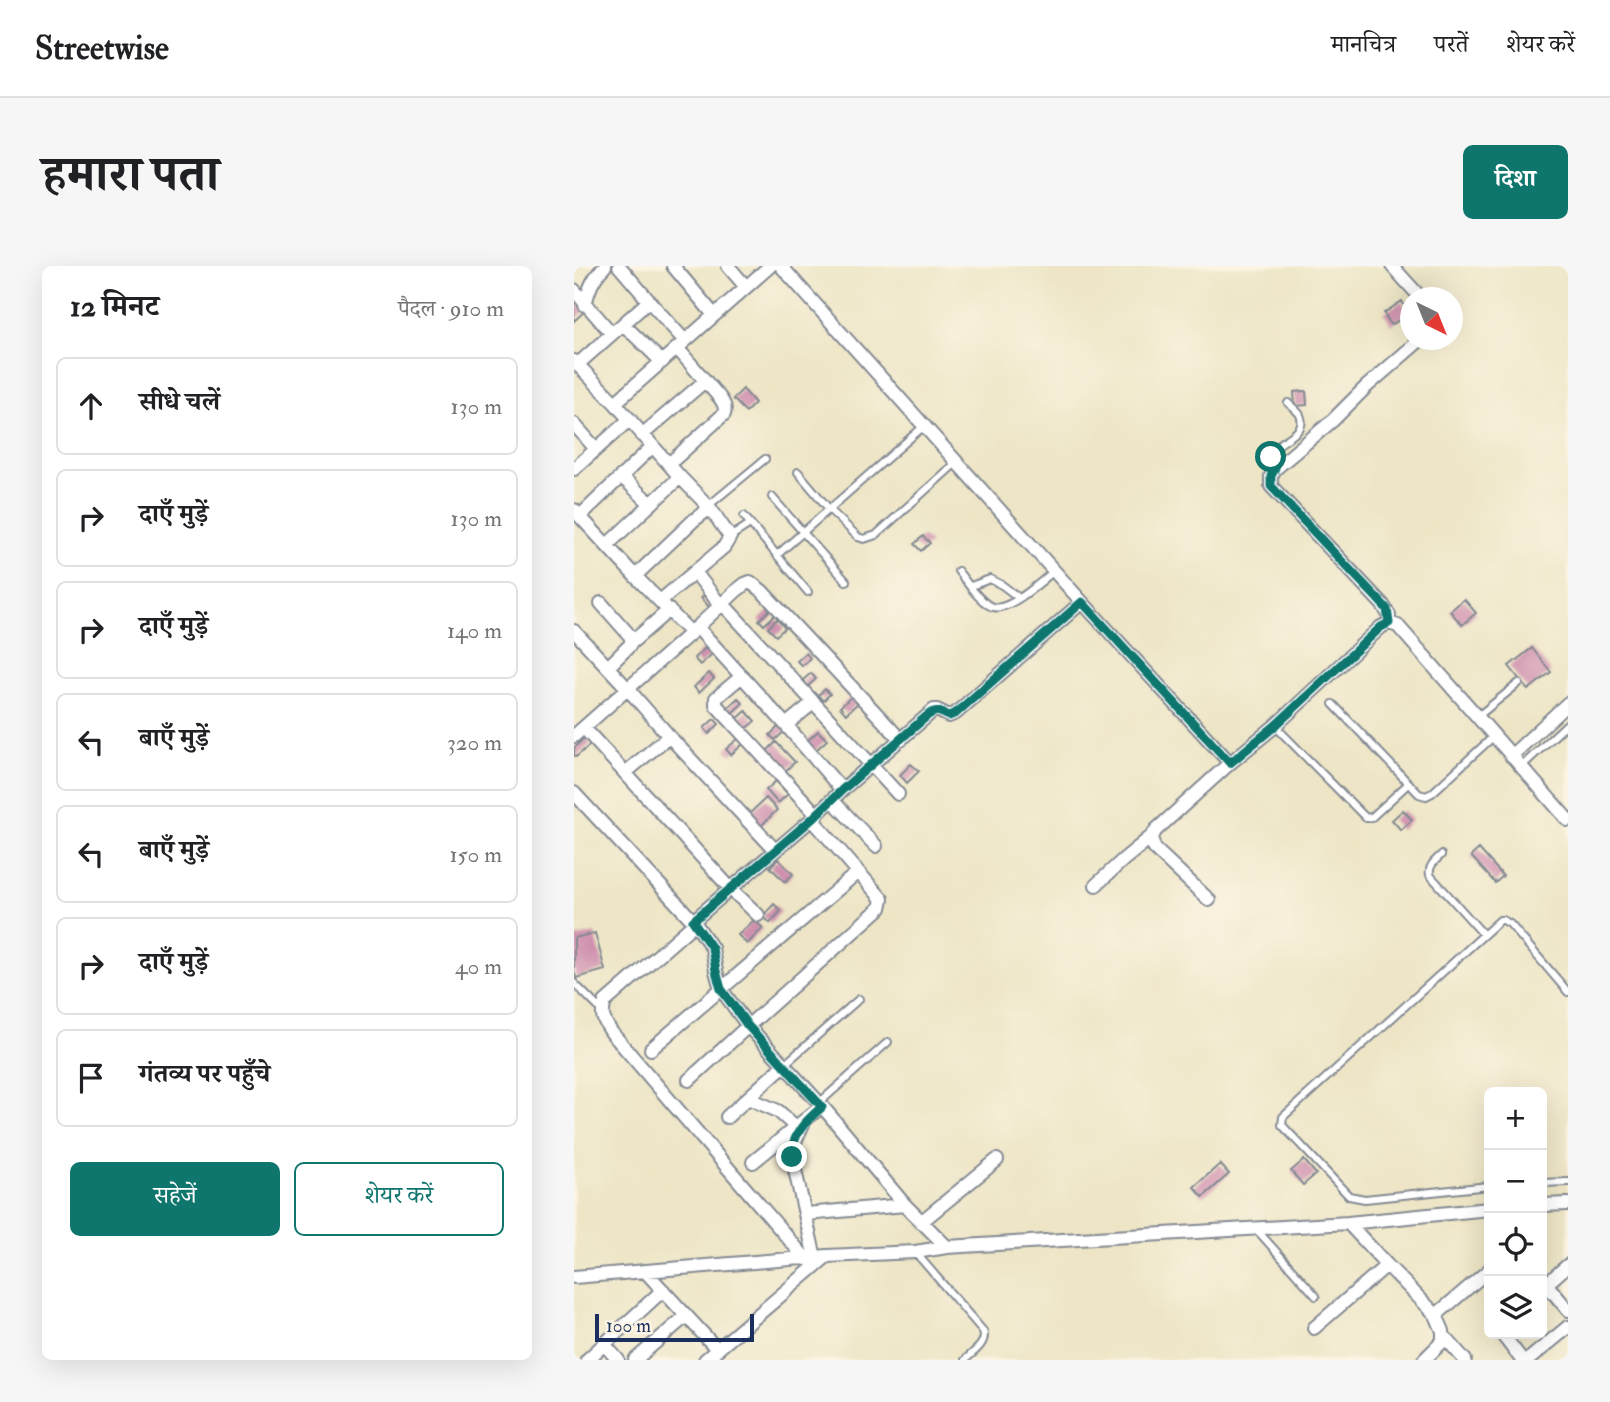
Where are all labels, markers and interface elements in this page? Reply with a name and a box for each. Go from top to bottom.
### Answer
text: Streetwise [35,28,169,69]
text: मानचित्र [1331,29,1396,60]
text: परतें [1434,29,1468,60]
text: शेयर करें [1506,29,1575,60]
text: हमारा पता [42,144,219,205]
button: दिशा [1463,145,1568,219]
north arrow [1400,287,1463,350]
text: 12 मिनट [70,288,159,325]
text: पैदल · 910 m [398,294,504,323]
text: सीधे चलें [139,386,220,418]
icon: ahead [72,387,110,425]
text: 130 m [450,392,502,421]
route start [1255,441,1286,472]
text: दाएँ मुड़ें [139,498,208,530]
icon: right [72,499,110,537]
text: 130 m [450,504,502,533]
text: दाएँ मुड़ें [139,610,208,642]
icon: right [72,611,110,649]
text: 140 m [447,616,502,645]
text: बाएँ मुड़ें [139,722,209,754]
icon: left [72,723,110,761]
text: 320 m [447,728,502,757]
text: बाएँ मुड़ें [139,834,209,866]
icon: left [72,835,110,873]
text: 150 m [449,840,502,869]
text: दाएँ मुड़ें [139,946,208,978]
icon: right [72,947,110,985]
text: 40 m [455,952,502,981]
text: गंतव्य पर पहुँचे [139,1058,270,1090]
icon: arrive [72,1059,110,1097]
map controls [1484,1087,1547,1339]
button: + [1484,1087,1547,1150]
route end [776,1141,807,1172]
button: − [1484,1150,1547,1213]
button: सहेजें [70,1162,280,1236]
button: शेयर करें [294,1162,504,1236]
button: locate [1484,1213,1547,1276]
button: layers [1484,1276,1547,1339]
scale bar [595,1311,754,1343]
text: 100 m [606,1314,651,1338]

